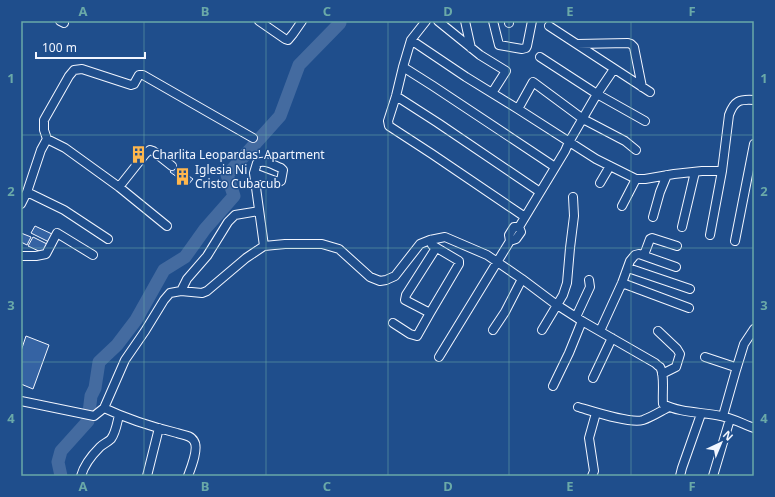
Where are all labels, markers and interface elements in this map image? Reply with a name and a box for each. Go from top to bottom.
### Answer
text: A [79,2,88,20]
text: B [201,2,209,20]
text: C [323,2,331,20]
text: D [443,2,453,20]
text: E [566,2,574,20]
text: F [688,2,696,20]
scale bar [36,34,145,60]
text: 100 m [42,39,77,56]
text: 1 [7,69,15,87]
text: 1 [760,69,768,87]
building icon: Charlita Leopardas' Apartment [129,144,149,164]
place label: Charlita Leopardas' Apartment [152,146,325,163]
place label: Iglesia Ni Cristo Cubacub [195,161,281,192]
building icon: Iglesia Ni Cristo Cubacub [172,166,192,186]
text: 2 [7,182,15,200]
text: 2 [760,182,768,200]
text: 3 [7,296,15,314]
text: 3 [760,296,768,314]
text: 4 [7,409,15,427]
text: 4 [760,409,768,427]
north arrow [701,423,741,463]
text: N [720,427,737,444]
text: A [79,477,88,495]
text: B [201,477,209,495]
text: C [323,477,331,495]
text: D [443,477,453,495]
text: E [566,477,574,495]
text: F [688,477,696,495]

